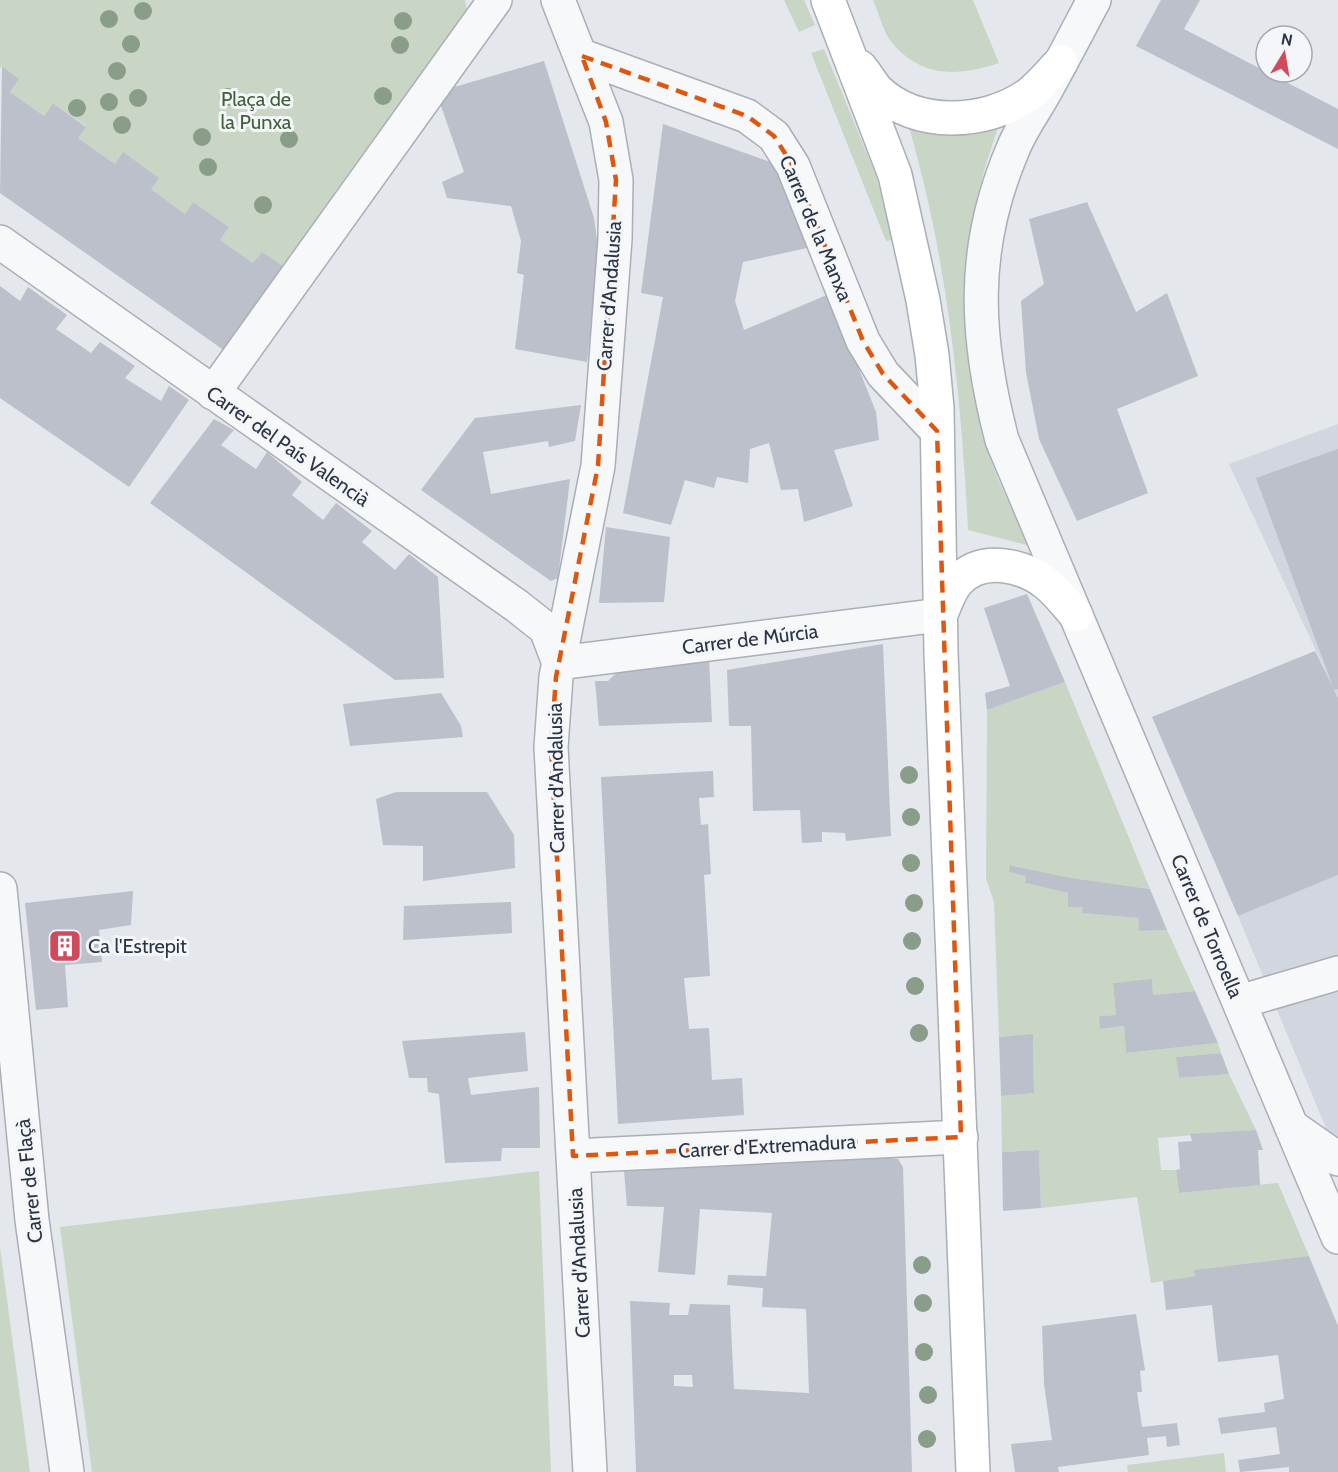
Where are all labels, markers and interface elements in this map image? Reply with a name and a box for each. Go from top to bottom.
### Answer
north arrow [1254,24,1314,84]
text: N [1279,29,1294,50]
park label: Plaça de la Punxa [221,87,292,134]
street label: Carrer de la Manxa [774,152,858,305]
street label: Carrer d'Andalusia [592,220,626,372]
street label: Carrer del País Valencià [202,381,375,512]
street label: Carrer de Múrcia [681,619,820,659]
street label: Carrer d'Andalusia [543,702,569,853]
street label: Carrer de Torroella [1166,850,1248,1002]
building icon: Ca l'Estrepit [47,928,83,964]
place label: Ca l'Estrepit [88,934,187,958]
street label: Carrer de Flaçà [11,1117,47,1244]
street label: Carrer d'Extremadura [677,1129,857,1163]
street label: Carrer d'Andalusia [563,1187,595,1339]

